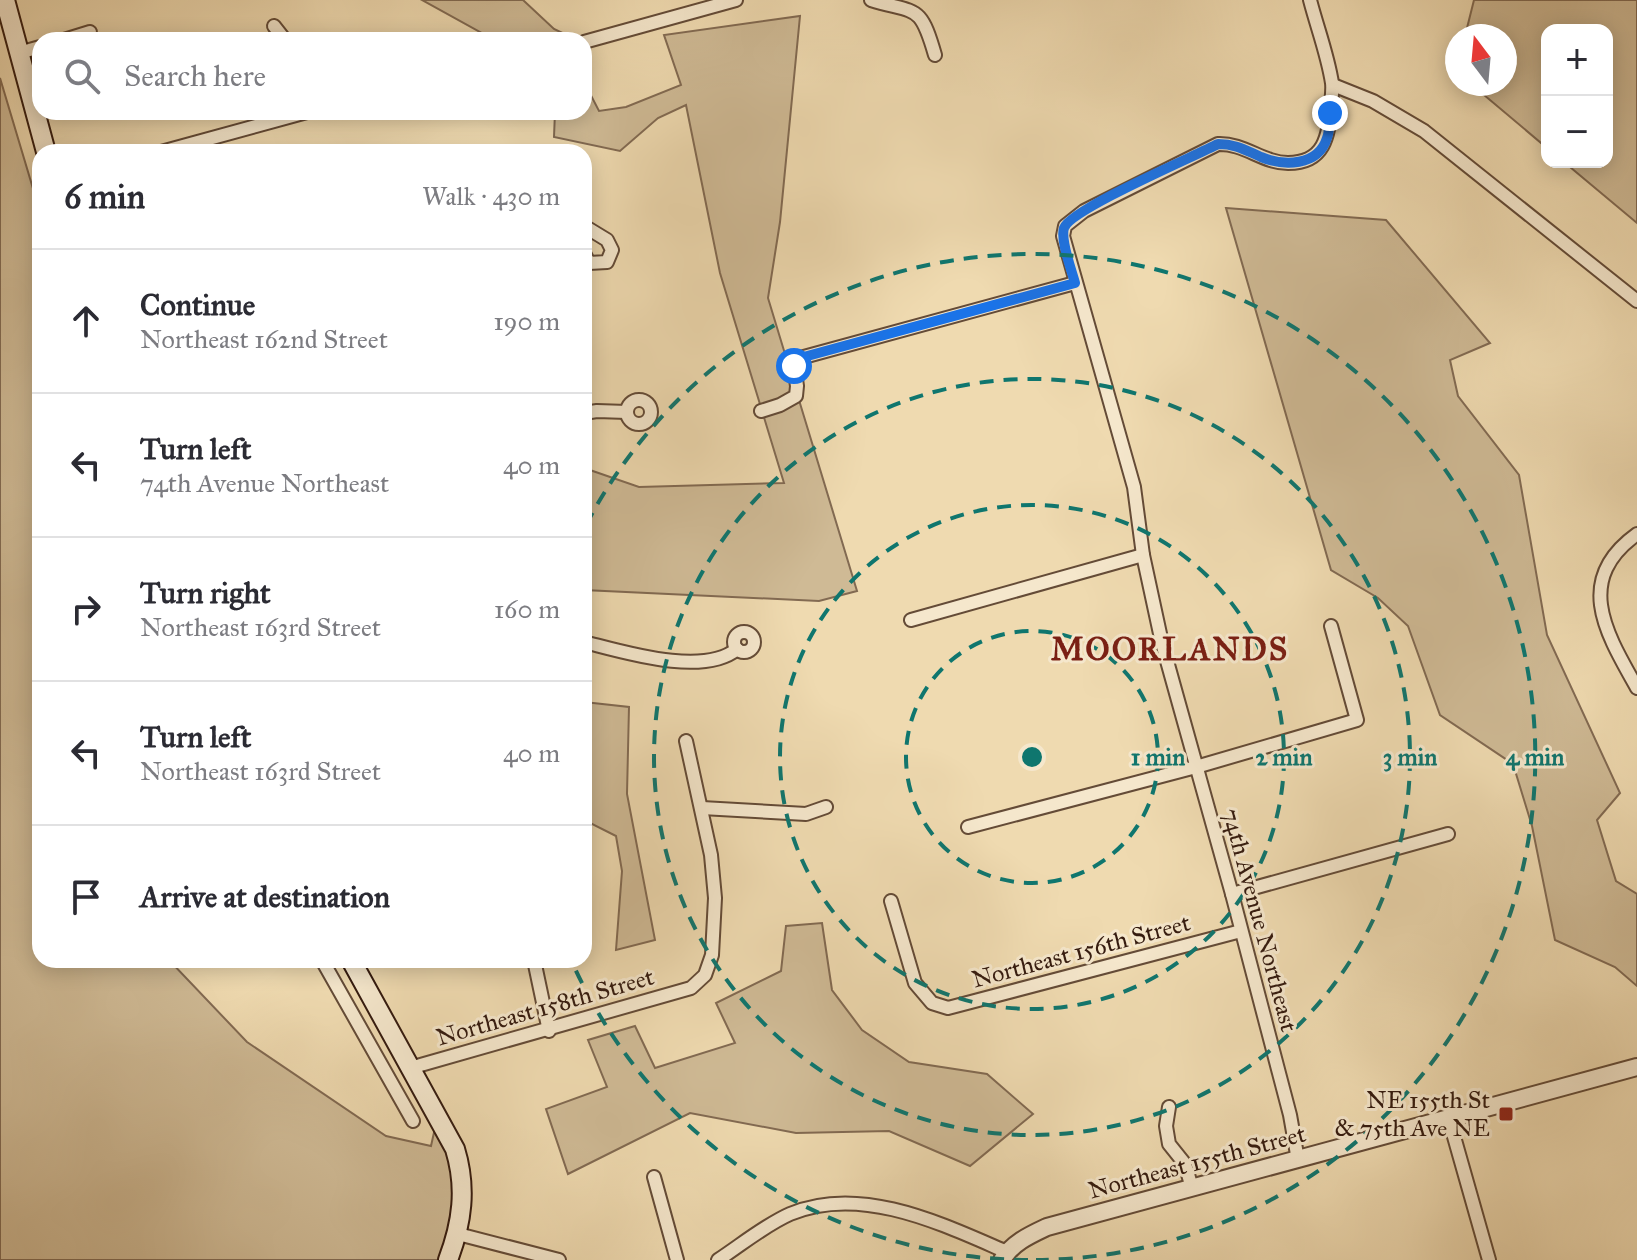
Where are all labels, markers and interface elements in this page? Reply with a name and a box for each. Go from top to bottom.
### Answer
north arrow [1445,24,1517,96]
map controls [1541,24,1613,168]
button: + [1541,24,1613,96]
search box [32,32,592,120]
icon: search [60,54,104,98]
text: Search here [124,58,266,94]
route end [1312,95,1348,131]
button: − [1541,96,1613,168]
text: 6 min [64,176,145,217]
text: Walk · 430 m [422,180,560,212]
text: Continue [140,287,255,323]
icon: ahead [64,299,108,343]
text: 190 m [493,305,560,337]
text: Northeast 162nd Street [140,323,388,355]
route start [776,348,812,384]
text: Turn left [140,431,251,467]
icon: left [64,443,108,487]
text: 40 m [503,449,560,481]
text: 74th Avenue Northeast [140,467,389,499]
text: Turn right [140,575,271,611]
icon: right [64,587,108,631]
text: 160 m [494,593,560,625]
text: Northeast 163rd Street [140,611,381,643]
district label: MOORLANDS [1051,630,1289,669]
text: Turn left [140,719,251,755]
icon: left [64,731,108,775]
text: 40 m [503,737,560,769]
text: 1 min [1131,742,1185,772]
text: 2 min [1256,742,1312,772]
text: 3 min [1383,742,1437,772]
text: 4 min [1506,742,1564,772]
centre of rings [1018,743,1046,771]
text: Northeast 163rd Street [140,755,381,787]
street label: 74th Avenue Northeast [1216,805,1304,1036]
icon: arrive [64,875,108,919]
text: Arrive at destination [140,879,390,915]
street label: Northeast 156th Street [969,907,1194,995]
street label: Northeast 158th Street [433,961,658,1052]
place label: NE 155th St & 75th Ave NE [1334,1085,1490,1143]
marker: NE 155th St & 75th Ave NE [1497,1105,1515,1123]
street label: Northeast 155th Street [1085,1118,1309,1205]

